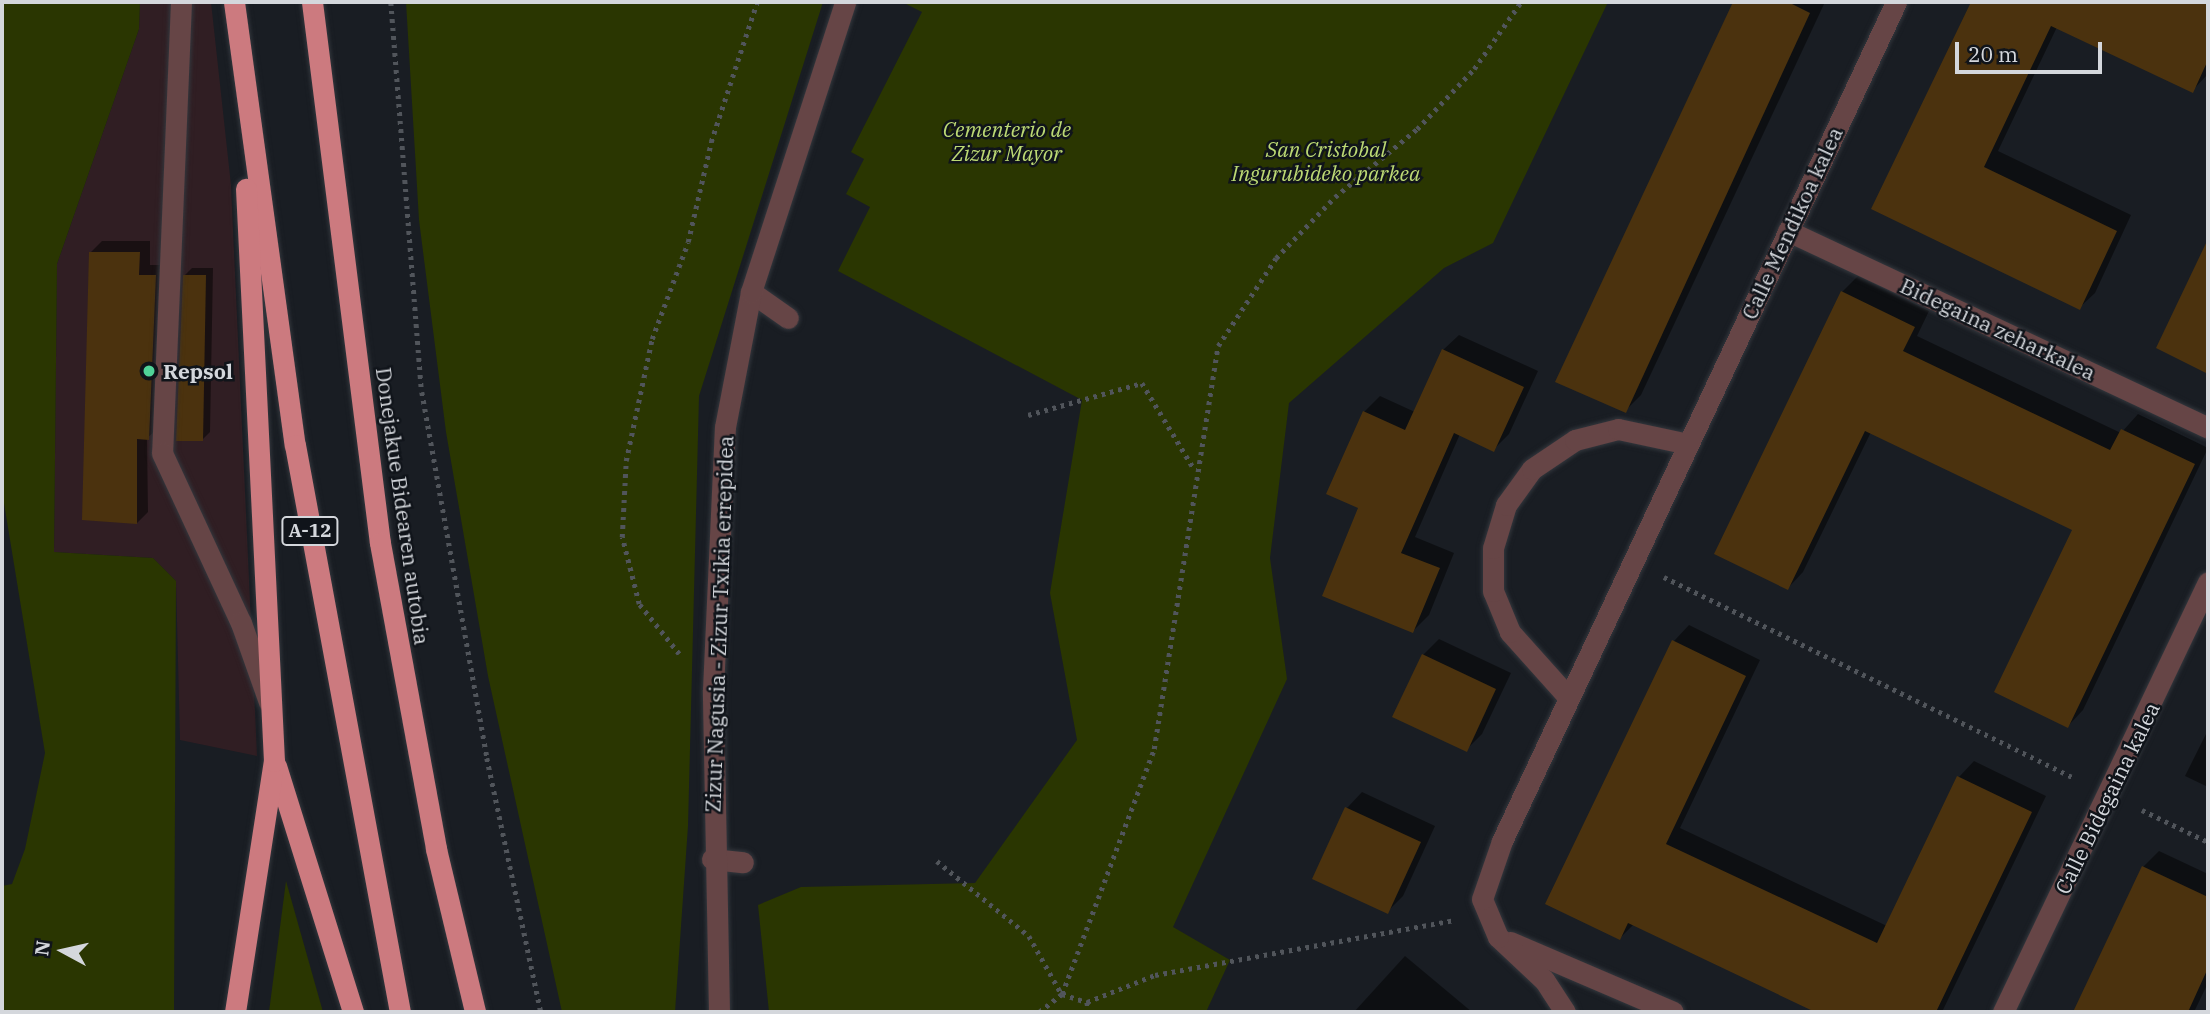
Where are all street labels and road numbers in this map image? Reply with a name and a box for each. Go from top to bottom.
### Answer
street label: Calle Mendikoa kalea [1736,123,1848,323]
street label: Bidegaina zeharkalea [1896,273,2100,385]
street label: Donejakue Bidearen autobia [371,366,435,646]
street label: Zizur Nagusia - Zizur Txikia errepidea [700,435,738,813]
road number: A-12 [280,516,340,546]
street label: Calle Bidegaina kalea [2050,698,2164,898]

